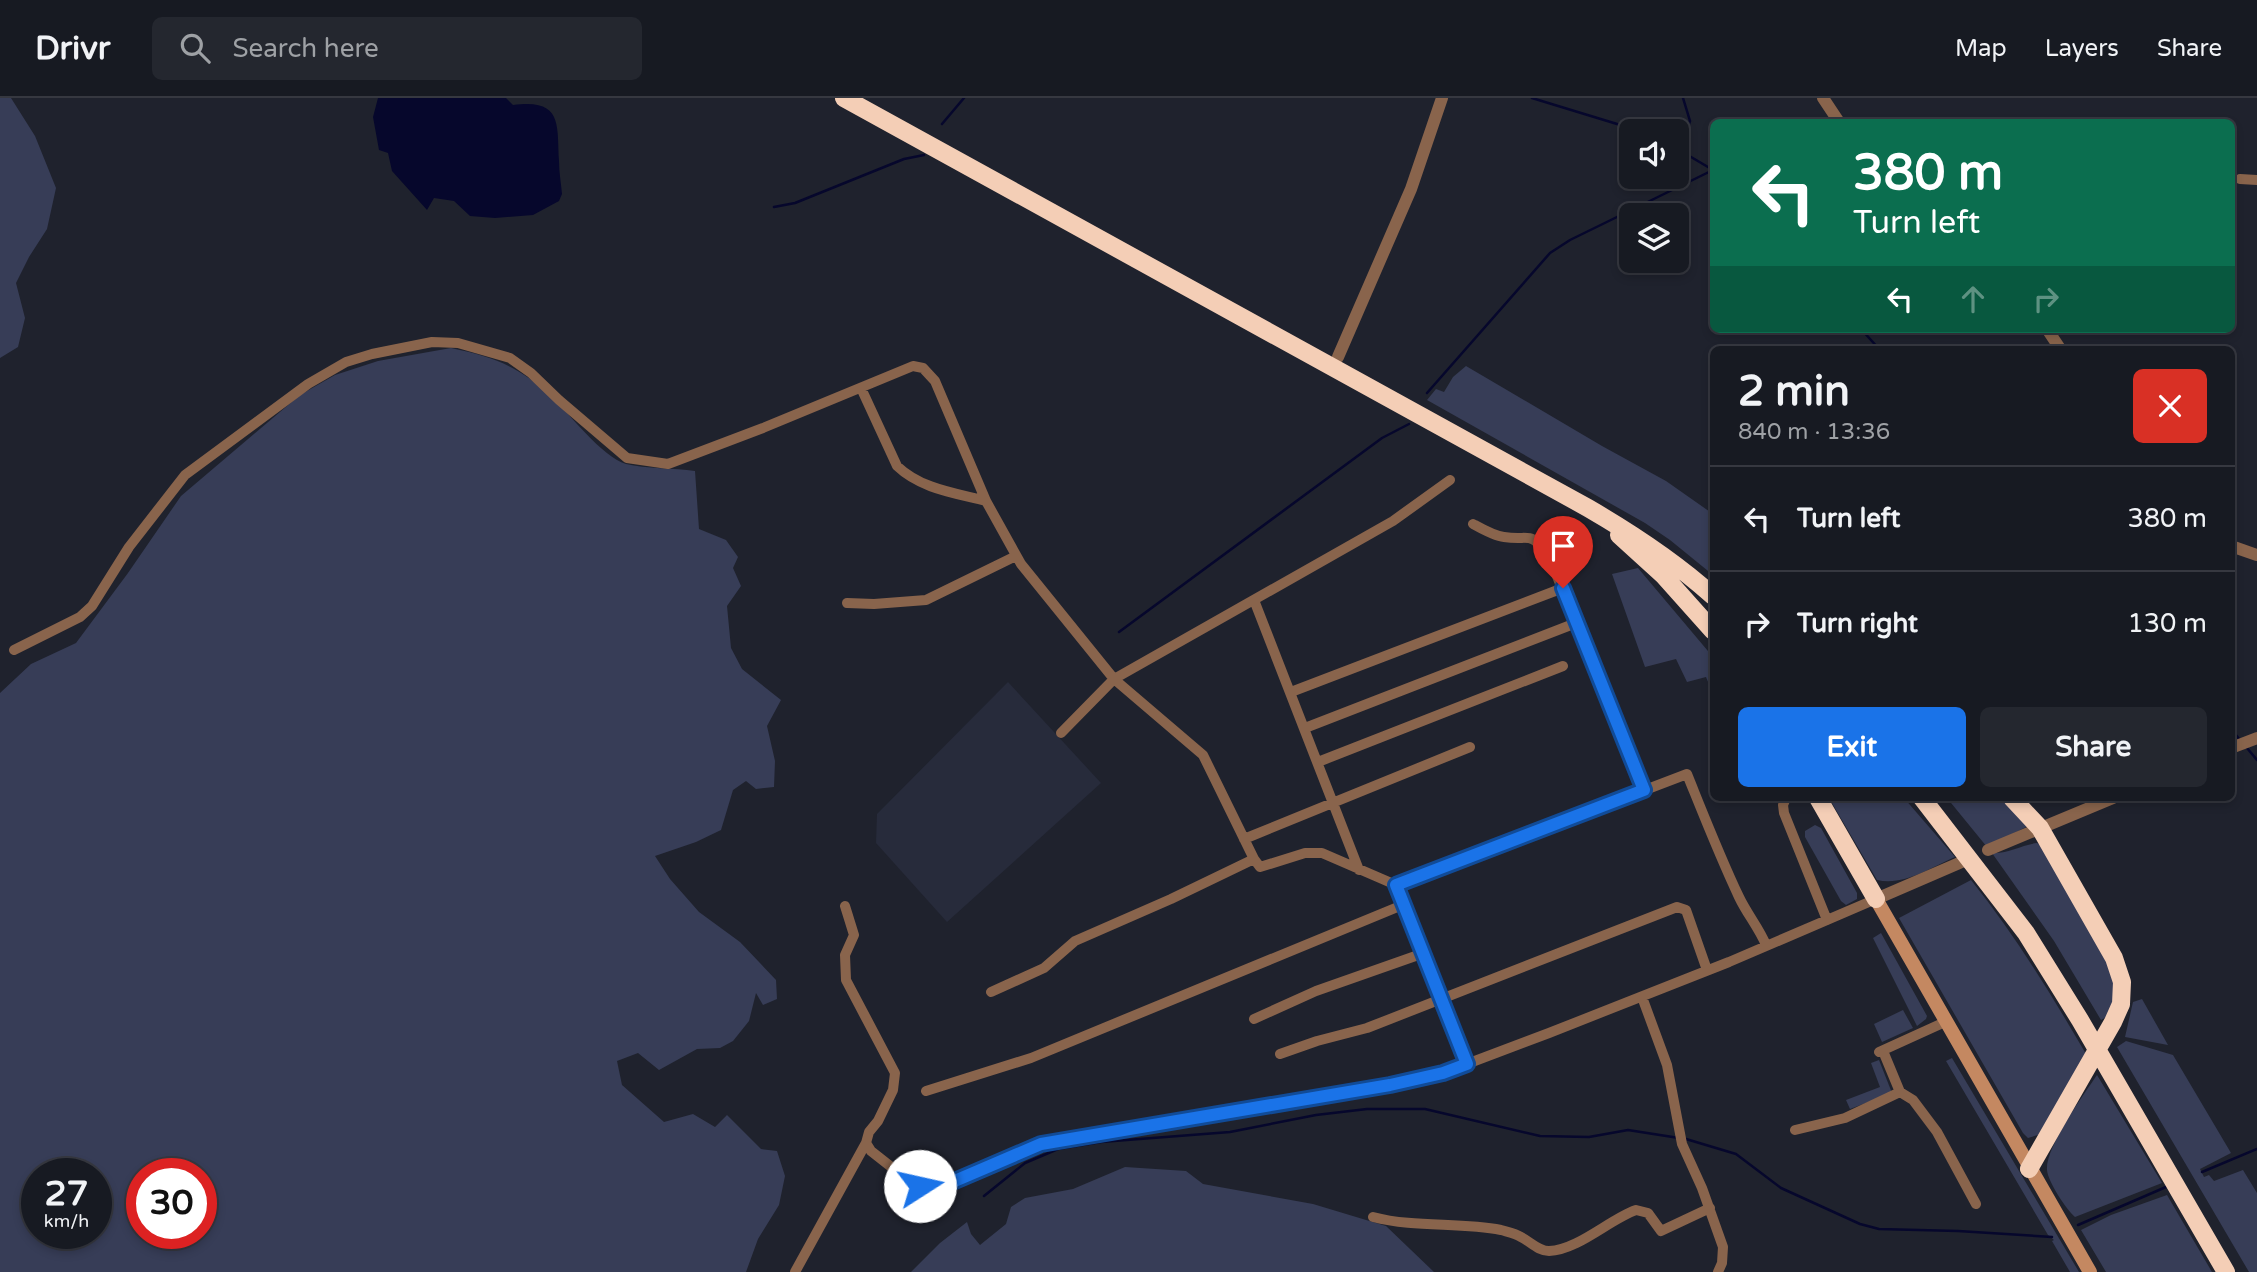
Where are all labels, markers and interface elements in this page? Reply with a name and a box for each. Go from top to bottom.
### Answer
search box [152,17,642,80]
text: Drivr [35,29,110,68]
icon: search [176,29,214,67]
text: Search here [232,33,379,64]
text: Map [1955,34,2007,63]
text: Layers [2045,34,2119,63]
text: Share [2157,34,2222,63]
map controls [1619,119,1689,273]
button: sound [1619,119,1689,189]
text: 380 m [1853,144,2003,203]
icon: left [1738,147,1829,238]
button: layers [1619,203,1689,273]
text: Turn left [1853,204,1980,242]
icon: left [1881,280,1919,318]
icon: ahead [1954,280,1992,318]
icon: right [2027,280,2065,318]
text: 2 min [1738,366,1850,417]
button: close [2133,369,2207,443]
text: 840 m · 13:36 [1738,418,1890,446]
icon: left [1738,500,1776,538]
text: Turn left [1797,503,1900,534]
text: 380 m [2127,503,2207,534]
pin [1533,516,1593,588]
icon: arrive [1544,527,1582,565]
icon: right [1738,605,1776,643]
text: Turn right [1797,608,1918,639]
text: 130 m [2127,608,2207,639]
button: Exit [1738,707,1966,787]
button: Share [1980,707,2207,787]
position arrow [883,1149,957,1223]
speed limit sign: 30 [126,1158,217,1249]
text: 27 [45,1173,88,1215]
text: km/h [44,1210,89,1232]

